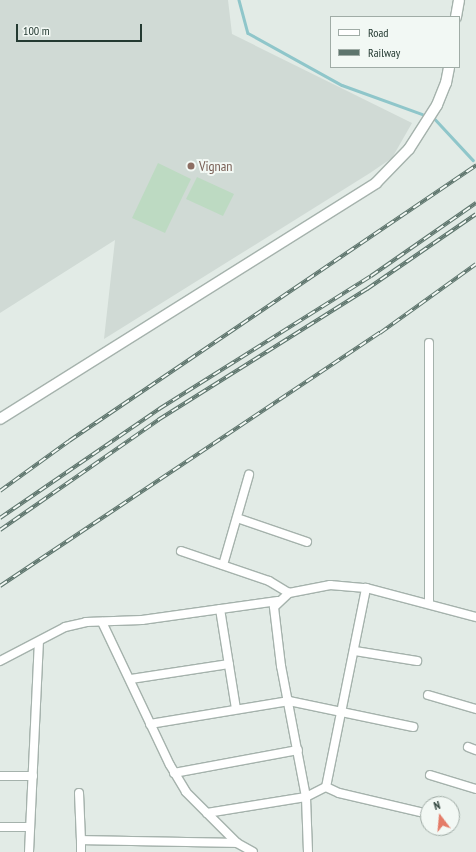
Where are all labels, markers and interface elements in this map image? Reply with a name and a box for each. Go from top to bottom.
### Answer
scale bar [18,16,144,42]
legend [330,16,460,68]
text: 100 m [23,23,50,38]
text: Road [368,25,388,40]
text: Railway [368,45,400,60]
place label: Vignan [199,158,232,174]
marker: Vignan [186,161,196,171]
north arrow [420,796,460,836]
text: N [432,798,442,813]

